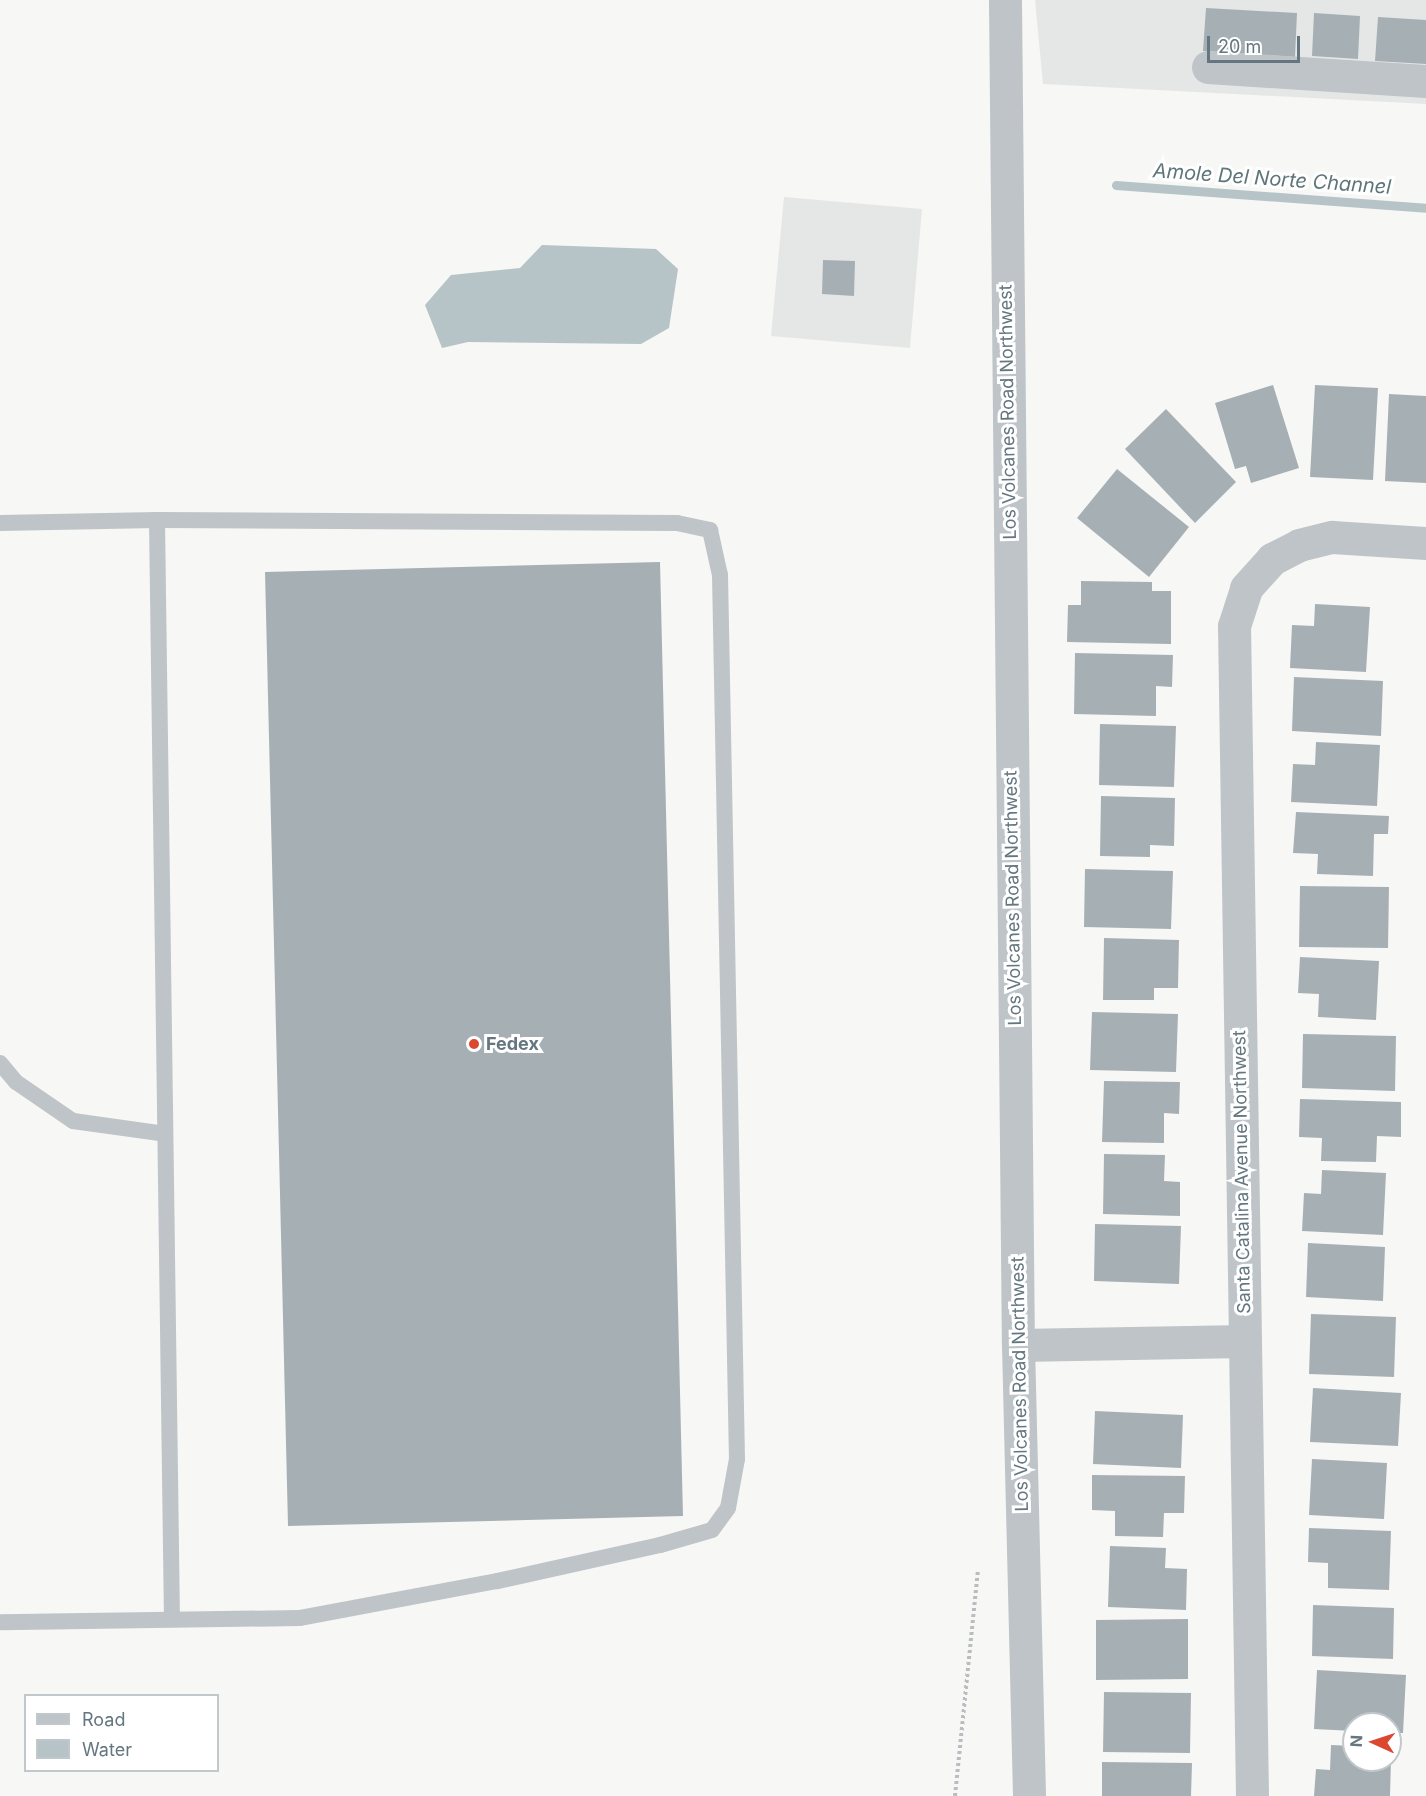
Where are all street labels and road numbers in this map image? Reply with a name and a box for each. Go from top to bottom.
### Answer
street label: Los Volcanes Road Northwest [995,284,1021,540]
street label: Los Volcanes Road Northwest [1000,770,1026,1026]
street label: Santa Catalina Avenue Northwest [1229,1030,1255,1314]
street label: Los Volcanes Road Northwest [1007,1256,1033,1512]

